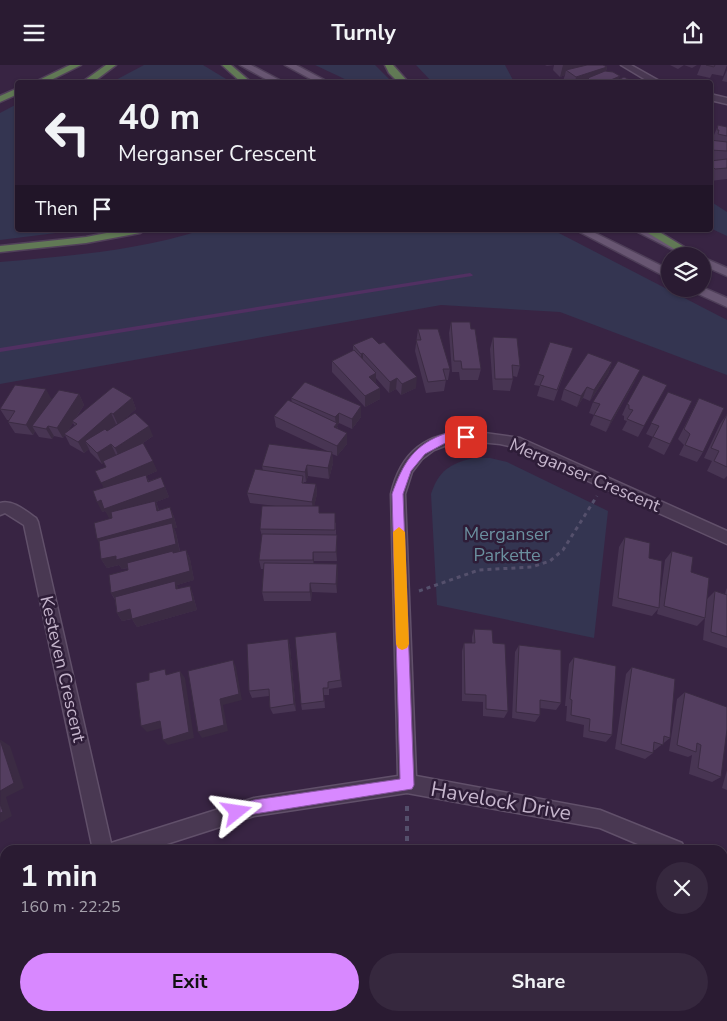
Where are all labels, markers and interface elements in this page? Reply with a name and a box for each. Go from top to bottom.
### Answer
text: Turnly [331,18,396,48]
icon: menu [20,19,48,47]
icon: share [679,19,707,47]
text: 40 m [118,94,200,141]
icon: left [35,100,100,165]
text: Merganser Crescent [118,139,316,169]
icon: arrive [88,195,116,223]
text: Then [35,196,78,222]
map controls [661,247,711,297]
button: layers [661,247,711,297]
pin [445,416,487,458]
icon: arrive [452,423,480,451]
street label: Merganser Crescent [506,432,665,518]
park label: Merganser Parkette [464,522,551,567]
street label: Kesteven Crescent [35,594,92,745]
street label: Havelock Drive [429,775,573,827]
position arrow [210,785,262,837]
text: 1 min [20,856,98,897]
button: close [656,862,708,914]
text: 160 m · 22:25 [20,896,121,918]
button: Exit [20,953,359,1011]
button: Share [369,953,708,1011]

